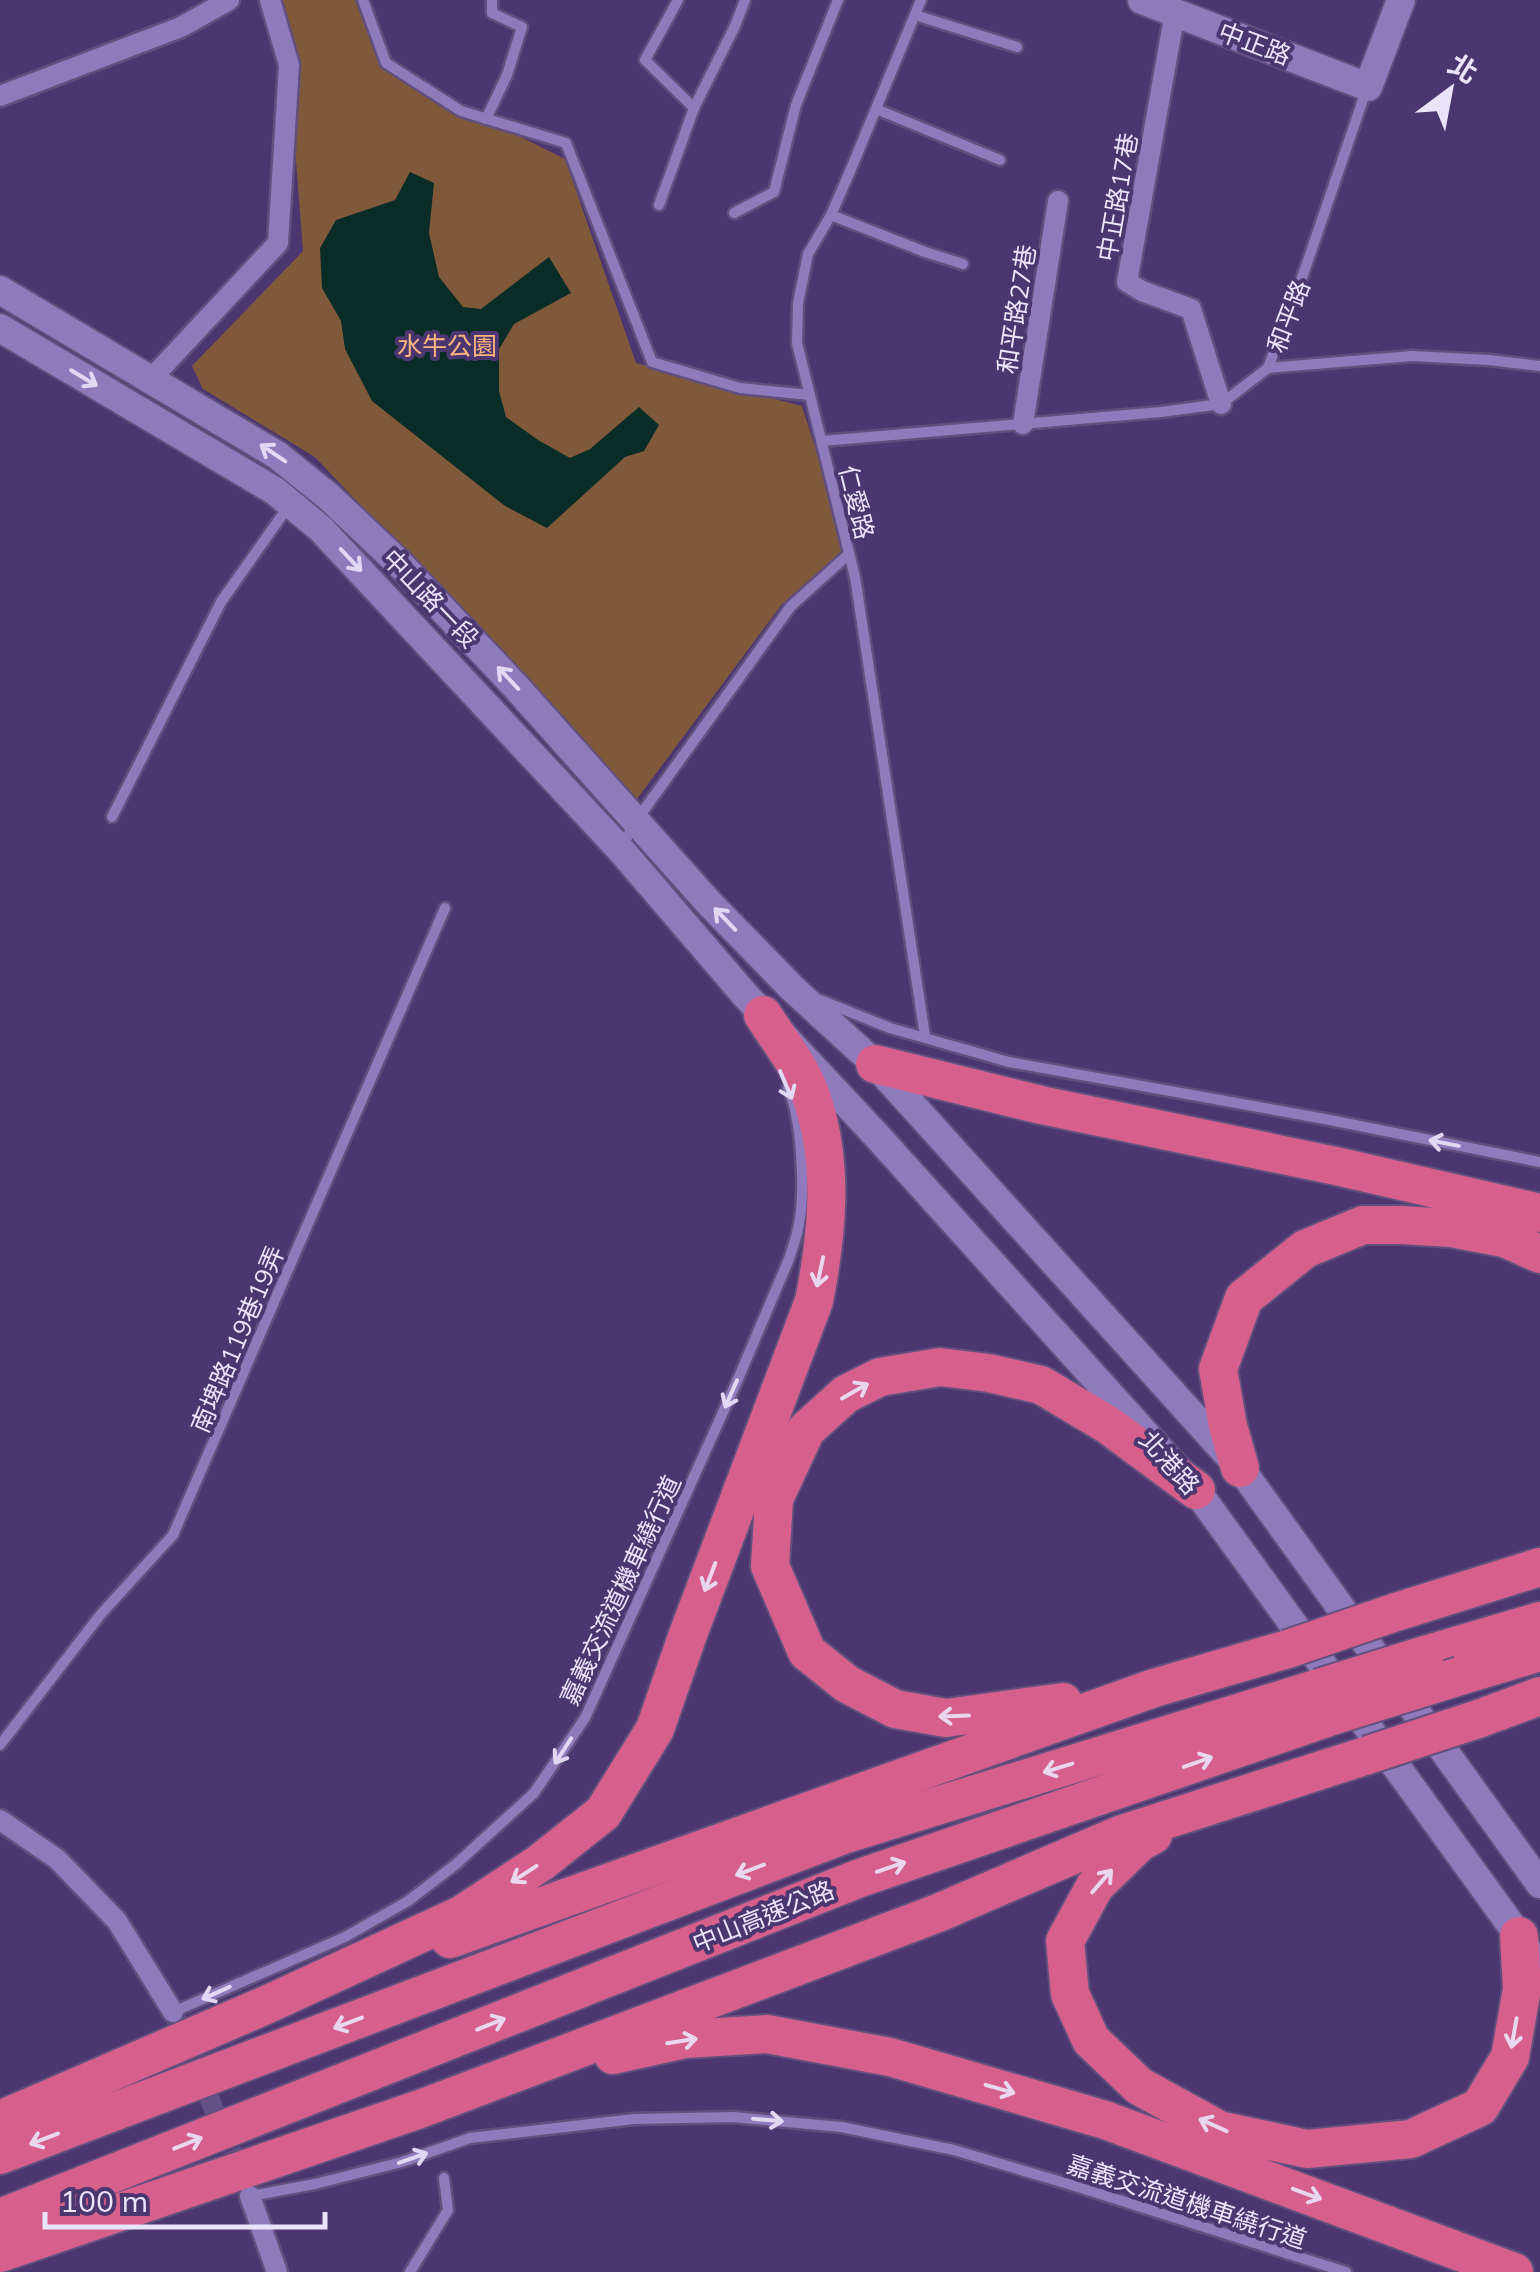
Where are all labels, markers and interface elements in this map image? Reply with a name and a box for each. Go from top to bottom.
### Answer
street label: 中正路 [1214,15,1296,71]
north arrow [1400,40,1500,140]
text: 北 [1442,46,1485,91]
street label: 中正路17巷 [1090,130,1144,264]
street label: 和平路27巷 [991,242,1041,376]
street label: 和平路 [1260,275,1316,357]
park label: 水牛公園 [397,330,497,361]
one-way arrow [69,368,98,388]
one-way arrow [260,443,288,464]
street label: 仁愛路 [833,462,881,542]
street label: 中山路一段 [376,542,486,654]
one-way arrow [339,548,363,572]
one-way arrow [496,666,520,690]
one-way arrow [713,908,737,932]
one-way arrow [778,1069,796,1100]
one-way arrow [1429,1132,1461,1151]
street label: 南埤路119巷19弄 [184,1241,290,1437]
one-way arrow [809,1255,828,1287]
one-way arrow [721,1378,739,1409]
one-way arrow [840,1380,869,1400]
street label: 北港路 [1133,1424,1207,1500]
street label: 嘉義交流道機車繞行道 [553,1470,687,1710]
one-way arrow [699,1562,717,1592]
one-way arrow [938,1706,970,1725]
one-way arrow [553,1737,573,1764]
one-way arrow [1182,1751,1214,1769]
one-way arrow [1043,1760,1075,1778]
one-way arrow [875,1857,907,1875]
one-way arrow [735,1862,766,1880]
one-way arrow [510,1863,538,1884]
one-way arrow [1090,1869,1113,1894]
street label: 中山高速公路 [688,1874,838,1958]
one-way arrow [201,1985,232,2003]
one-way arrow [474,2014,505,2032]
one-way arrow [333,2015,364,2033]
one-way arrow [1504,2016,1523,2049]
one-way arrow [665,2031,698,2049]
one-way arrow [983,2081,1015,2099]
one-way arrow [752,2111,784,2130]
one-way arrow [1198,2115,1229,2133]
one-way arrow [30,2131,60,2149]
one-way arrow [173,2133,203,2151]
one-way arrow [397,2147,428,2165]
street label: 嘉義交流道機車繞行道 [1063,2148,1311,2254]
scale bar [45,2167,325,2229]
text: 100 m [60,2182,148,2220]
one-way arrow [1291,2186,1322,2204]

